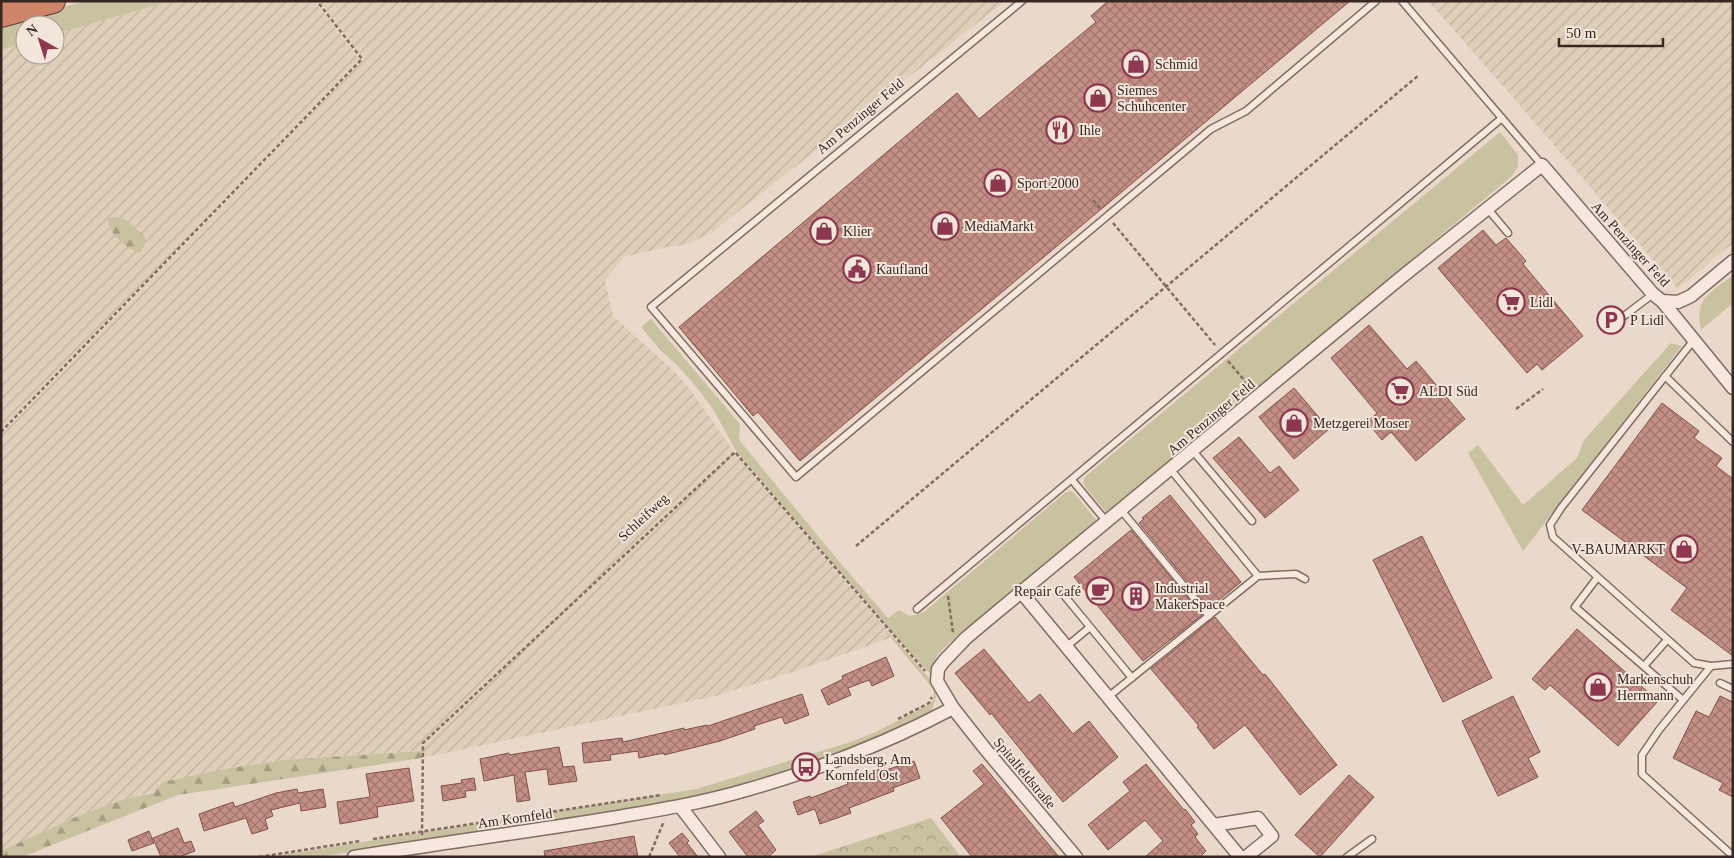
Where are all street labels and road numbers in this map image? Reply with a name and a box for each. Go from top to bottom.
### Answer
street label: Am Penzinger Feld [814,76,907,157]
street label: Am Penzinger Feld [1589,199,1673,290]
street label: Am Penzinger Feld [1165,377,1258,458]
street label: Schleifweg [615,490,671,544]
street label: Spitalfeldstraße [991,735,1059,812]
street label: Am Kornfeld [477,806,553,831]

